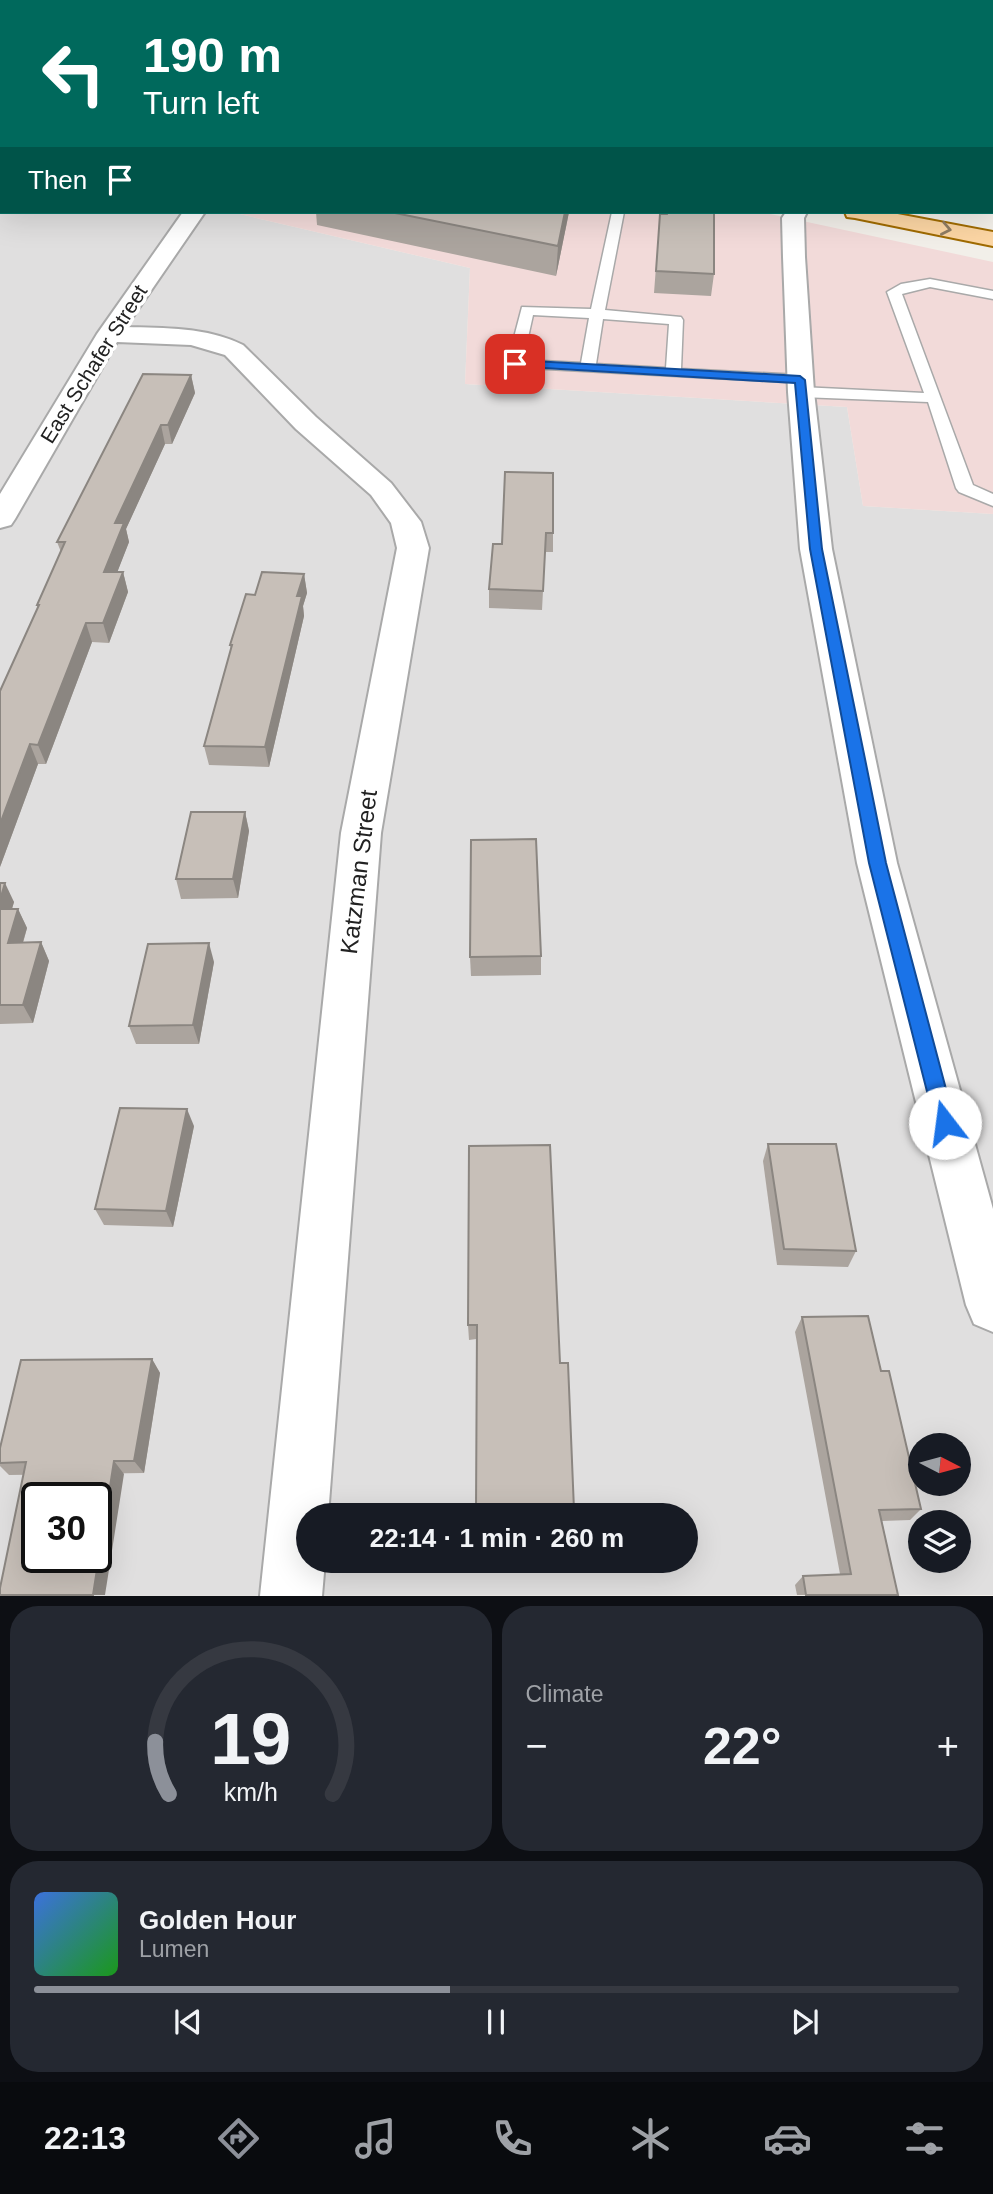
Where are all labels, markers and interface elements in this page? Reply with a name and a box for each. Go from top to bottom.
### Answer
icon: left [28,28,119,119]
text: 190 m [143,28,282,82]
text: Turn left [143,85,259,121]
icon: arrive [101,161,139,199]
text: Then [28,165,87,195]
one-way arrow [940,221,952,236]
street label: East Schafer Street [36,280,152,447]
pin [485,334,545,394]
icon: arrive [496,345,534,383]
street label: Katzman Street [335,788,382,956]
position arrow [908,1086,982,1160]
north arrow [908,1433,971,1496]
map controls [908,1433,971,1573]
speed limit sign: 30 [21,1482,112,1573]
button: layers [908,1510,971,1573]
text: 22:14 · 1 min · 260 m [370,1523,624,1553]
text: Climate [526,1681,603,1707]
text: 19 [210,1699,291,1780]
text: 22° [703,1717,782,1775]
text: − [526,1725,548,1767]
text: + [937,1725,959,1767]
text: km/h [224,1778,278,1806]
text: Golden Hour [139,1905,296,1935]
text: Lumen [139,1936,209,1962]
icon: previous [169,2003,207,2041]
icon: pause [477,2003,515,2041]
icon: next [786,2003,824,2041]
icon: directions [214,2114,263,2163]
icon: music [351,2114,400,2163]
icon: phone [488,2114,537,2163]
icon: climate [626,2114,675,2163]
icon: car [763,2114,812,2163]
icon: filters [900,2114,949,2163]
text: 22:13 [44,2120,126,2156]

